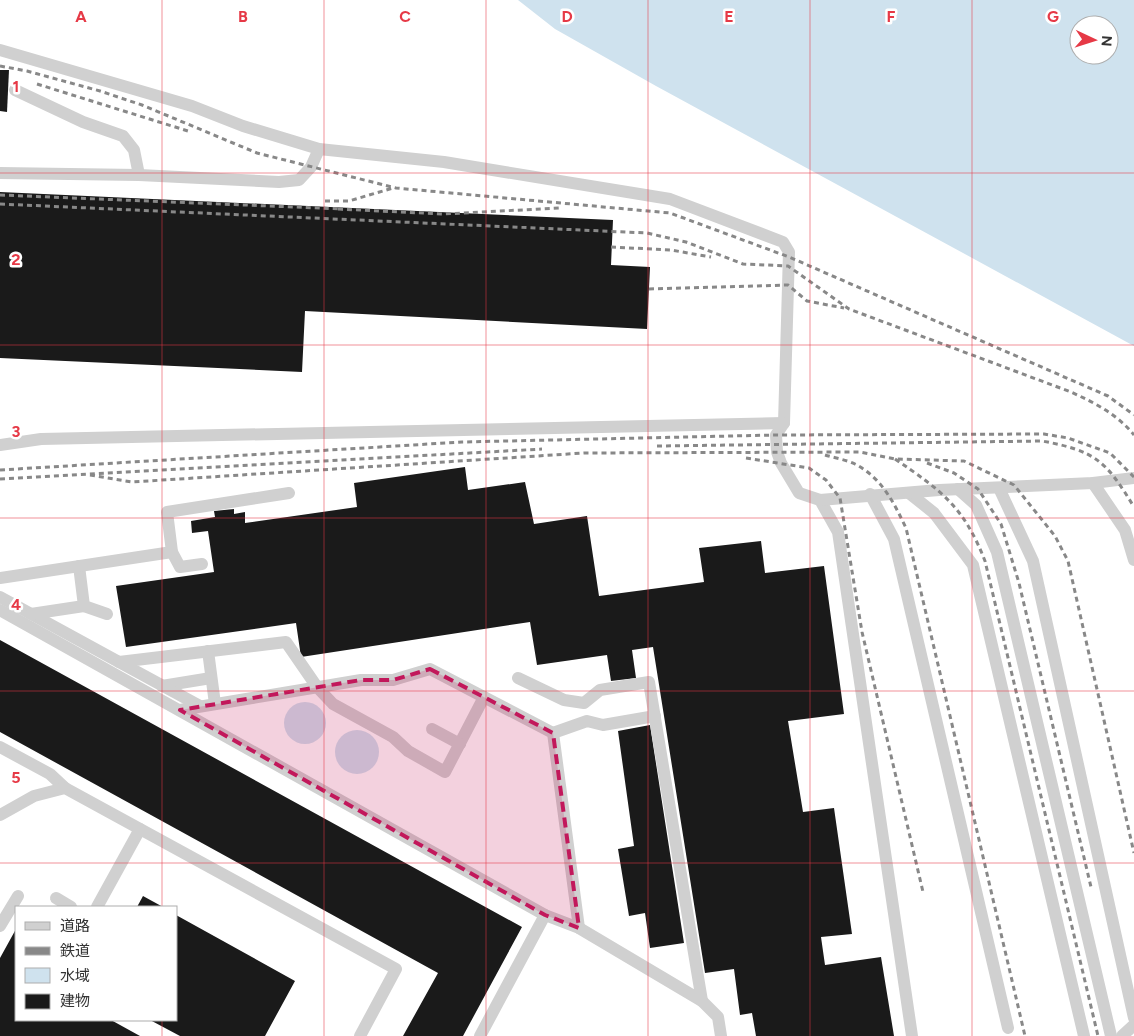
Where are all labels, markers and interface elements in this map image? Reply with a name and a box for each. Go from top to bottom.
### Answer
text: A [75,7,87,26]
text: B [238,7,248,26]
text: C [399,7,411,26]
text: D [561,7,573,26]
text: E [724,7,734,26]
text: F [887,7,896,26]
text: G [1047,7,1059,26]
north arrow [1069,15,1119,65]
text: N [1098,35,1115,47]
text: 1 [13,77,19,96]
text: 2 [11,250,21,269]
text: 3 [12,422,21,441]
text: 4 [11,595,21,614]
text: 5 [11,768,21,787]
legend [15,906,178,1021]
text: 道路 [60,917,90,935]
text: 鉄道 [60,942,90,960]
text: 水域 [60,967,90,985]
text: 建物 [60,992,90,1010]

